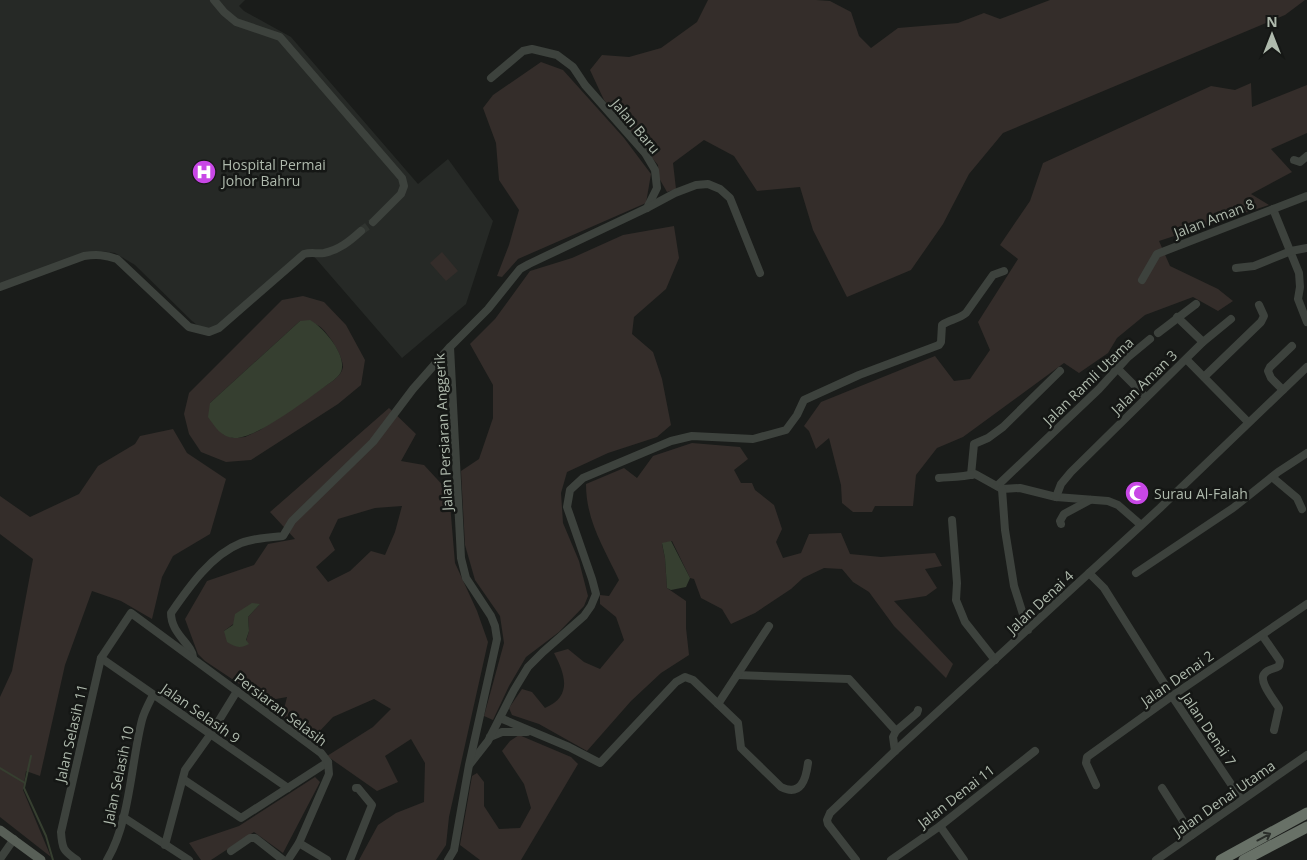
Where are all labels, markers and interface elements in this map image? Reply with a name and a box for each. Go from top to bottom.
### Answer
north arrow [1247,10,1297,60]
text: N [1266,12,1278,31]
street label: Jalan Baru [606,93,665,157]
place label: Hospital Permai Johor Bahru [220,155,326,190]
hospital icon: Hospital Permai Johor Bahru [191,159,217,185]
street label: Jalan Aman 8 [1169,194,1257,243]
street label: Jalan Ramli Utama [1037,333,1137,431]
street label: Jalan Aman 3 [1105,346,1181,420]
street label: Jalan Persiaran Anggerik [429,352,457,513]
mosque icon: Surau Al-Falah [1124,480,1150,506]
place label: Surau Al-Falah [1154,484,1248,503]
street label: Jalan Denai 4 [1001,566,1077,639]
street label: Jalan Denai 2 [1135,646,1217,711]
street label: Persiaran Selasih [231,668,331,750]
street label: Jalan Selasih 9 [156,678,244,747]
street label: Jalan Selasih 11 [50,682,92,786]
street label: Jalan Denai 7 [1176,687,1241,769]
street label: Jalan Selasih 10 [98,724,138,828]
street label: Jalan Denai Utama [1168,756,1279,841]
street label: Jalan Denai 11 [912,760,998,833]
one-way arrow [1256,832,1271,842]

